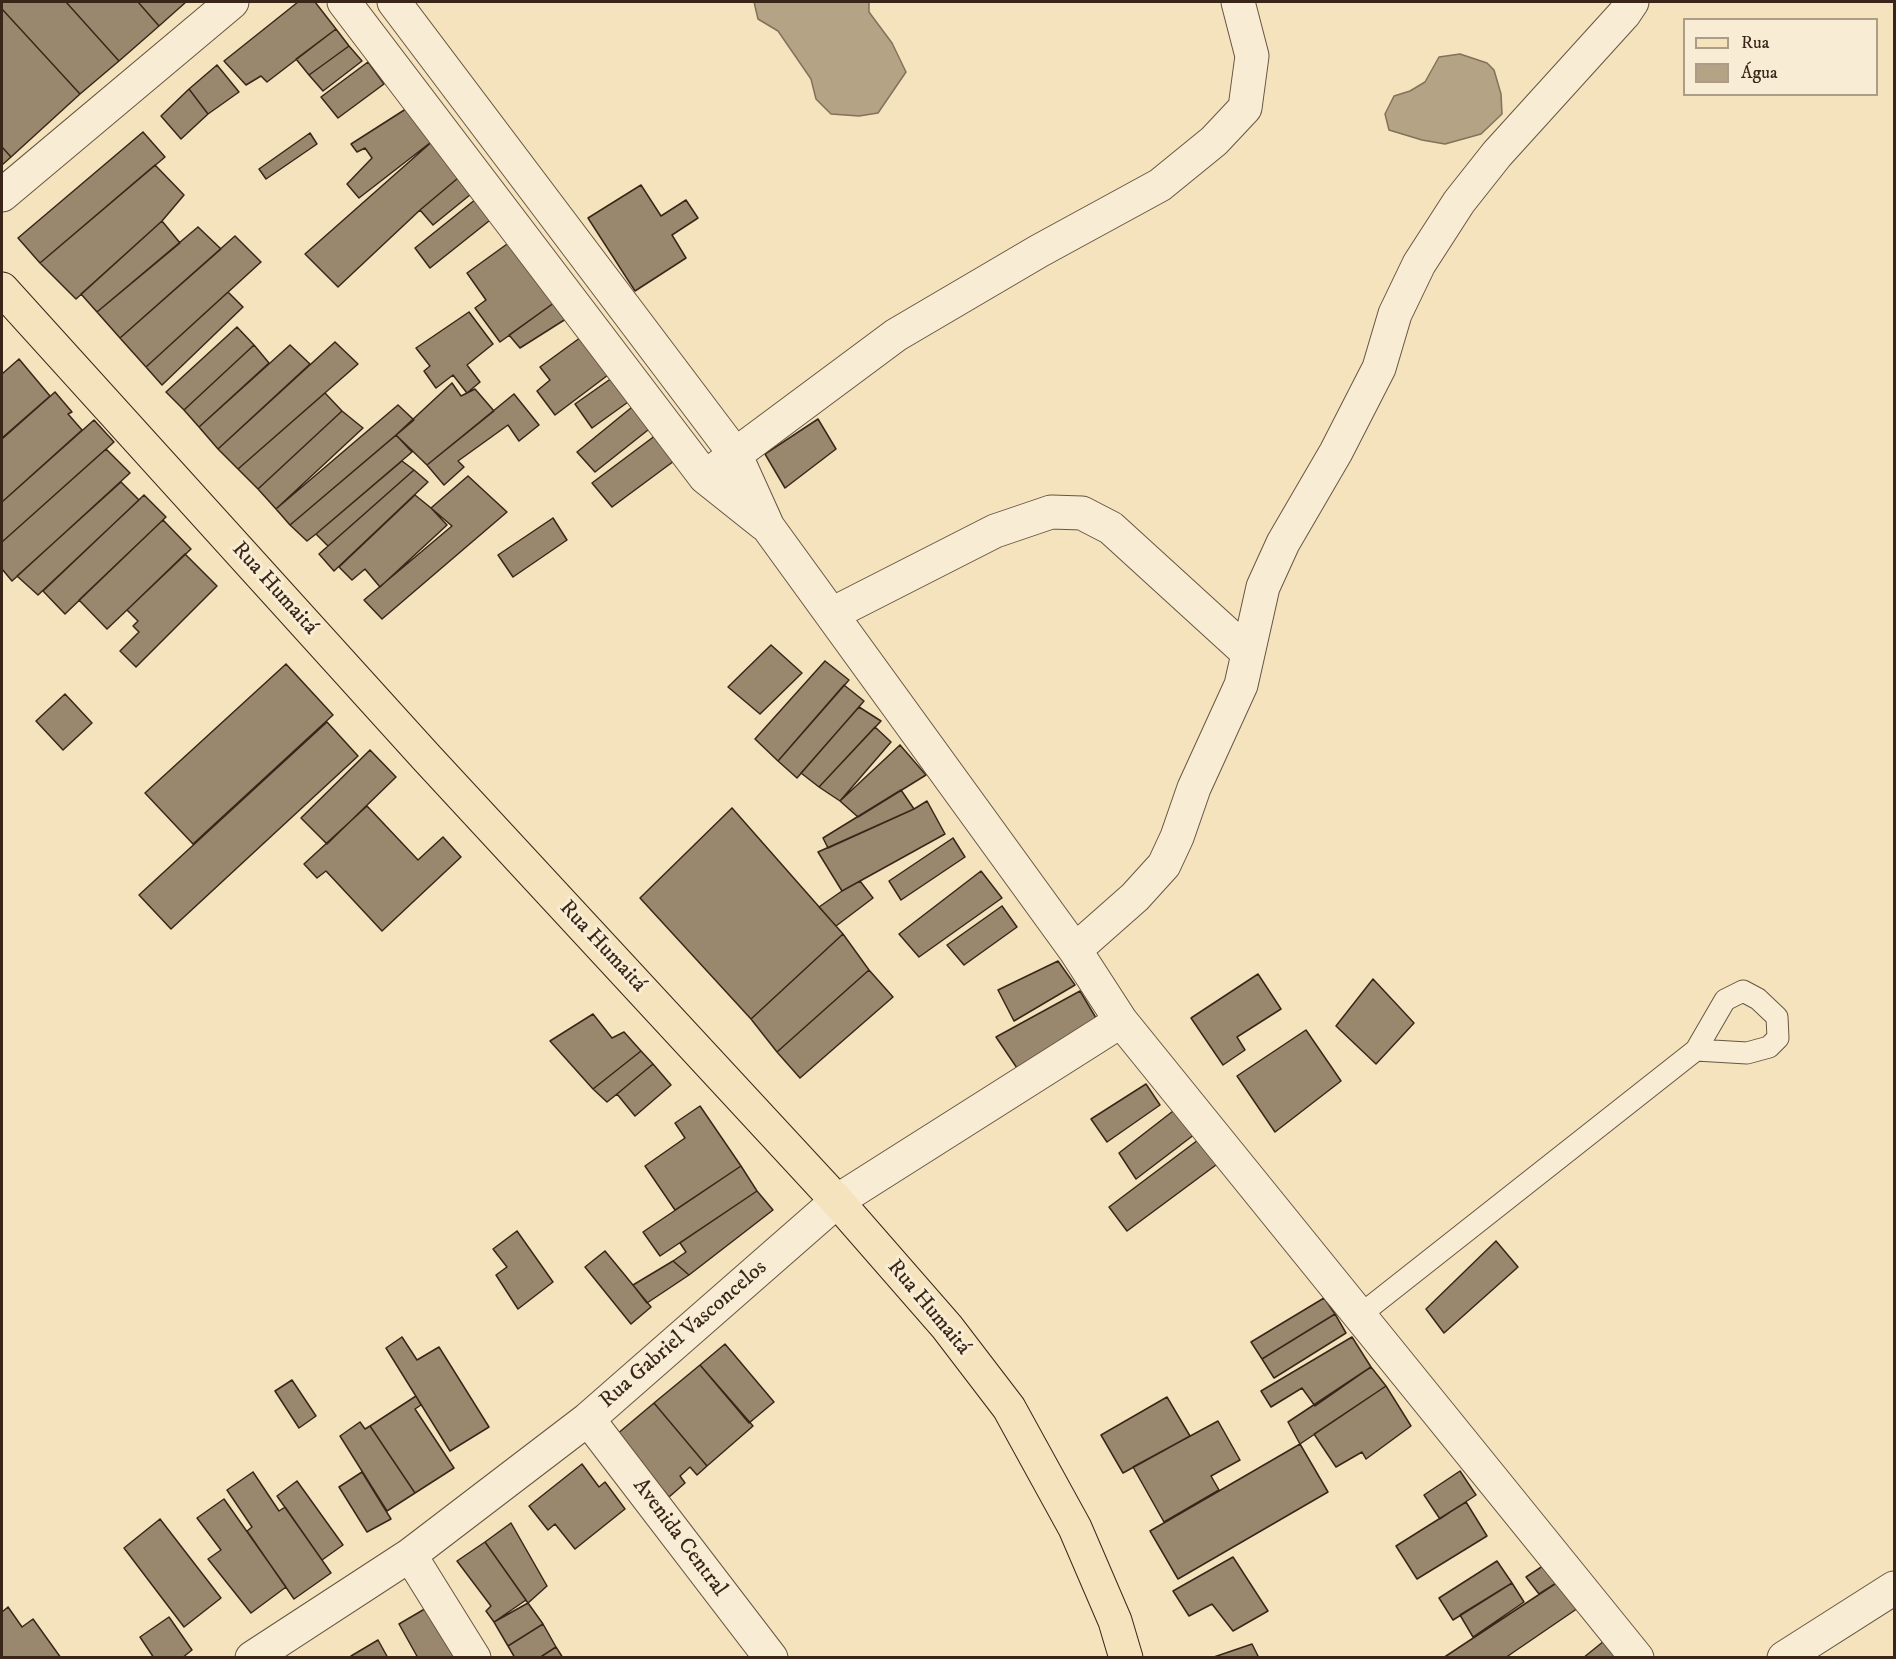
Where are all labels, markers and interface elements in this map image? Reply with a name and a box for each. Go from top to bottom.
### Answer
legend [1683,18,1878,96]
text: Rua [1741,32,1769,54]
text: Água [1741,62,1778,84]
street label: Rua Humaitá [225,537,323,641]
street label: Rua Humaitá [553,896,651,998]
street label: Rua Gabriel Vasconcelos [595,1255,773,1415]
street label: Rua Humaitá [881,1255,975,1361]
street label: Avenida Central [626,1474,732,1602]

